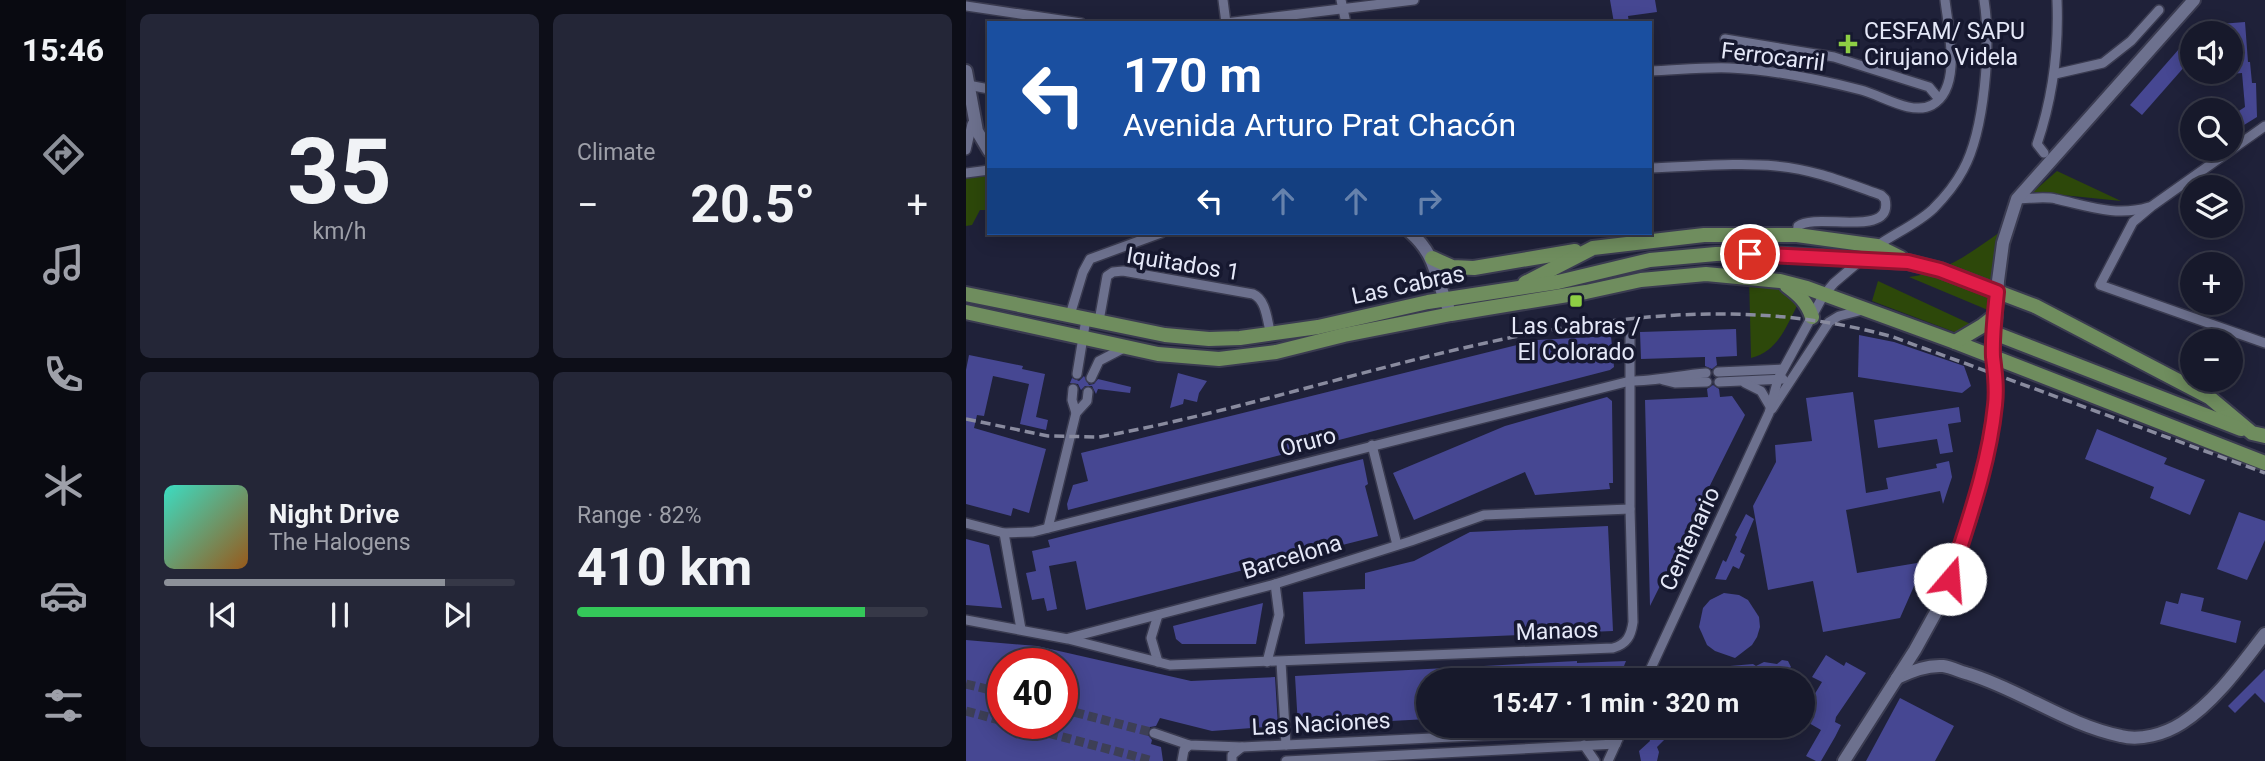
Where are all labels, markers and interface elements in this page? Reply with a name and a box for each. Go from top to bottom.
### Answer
place label: CESFAM/ SAPU Cirujano Videla [1864,18,2025,71]
map controls [2180,21,2243,392]
button: sound [2180,21,2243,84]
text: 15:46 [22,31,104,69]
marker: CESFAM/ SAPU Cirujano Videla [1838,34,1858,54]
street label: Ferrocarril [1720,37,1826,77]
text: 170 m [1123,47,1262,104]
icon: left [1008,49,1099,140]
button: search [2180,98,2243,161]
text: Avenida Arturo Prat Chacón [1123,106,1516,144]
text: 35 [287,119,392,225]
icon: directions [39,130,88,179]
text: Climate [577,139,656,166]
text: 20.5° [690,174,815,235]
button: layers [2180,175,2243,238]
icon: left [1191,182,1229,220]
icon: ahead [1264,182,1302,220]
icon: ahead [1337,182,1375,220]
icon: right [1410,182,1448,220]
text: − [577,183,599,227]
text: + [906,183,928,227]
text: km/h [313,218,367,245]
pin [1720,224,1780,284]
icon: arrive [1731,235,1769,273]
icon: music [39,240,88,289]
street label: Iquitados 1 [1124,242,1242,286]
button: + [2180,252,2243,315]
street label: Las Cabras [1349,260,1467,310]
marker: Las Cabras / El Colorado [1568,293,1584,309]
place label: Las Cabras / El Colorado [1511,313,1641,366]
button: − [2180,329,2243,392]
icon: phone [39,350,88,399]
street label: Oruro [1277,422,1339,462]
icon: climate [39,461,88,510]
street label: Centenario [1654,483,1726,595]
text: Night Drive [269,499,399,529]
text: Range · 82% [577,502,702,529]
text: The Halogens [269,529,411,556]
street label: Barcelona [1239,529,1345,585]
text: 410 km [577,537,752,598]
position arrow [1913,542,1987,616]
icon: car [39,571,88,620]
icon: previous [204,596,242,634]
icon: pause [321,596,359,634]
icon: next [438,596,476,634]
street label: Manaos [1515,616,1599,646]
speed limit sign: 40 [987,648,1078,739]
icon: filters [39,681,88,730]
text: 15:47 · 1 min · 320 m [1492,688,1739,718]
street label: Las Naciones [1251,707,1391,741]

